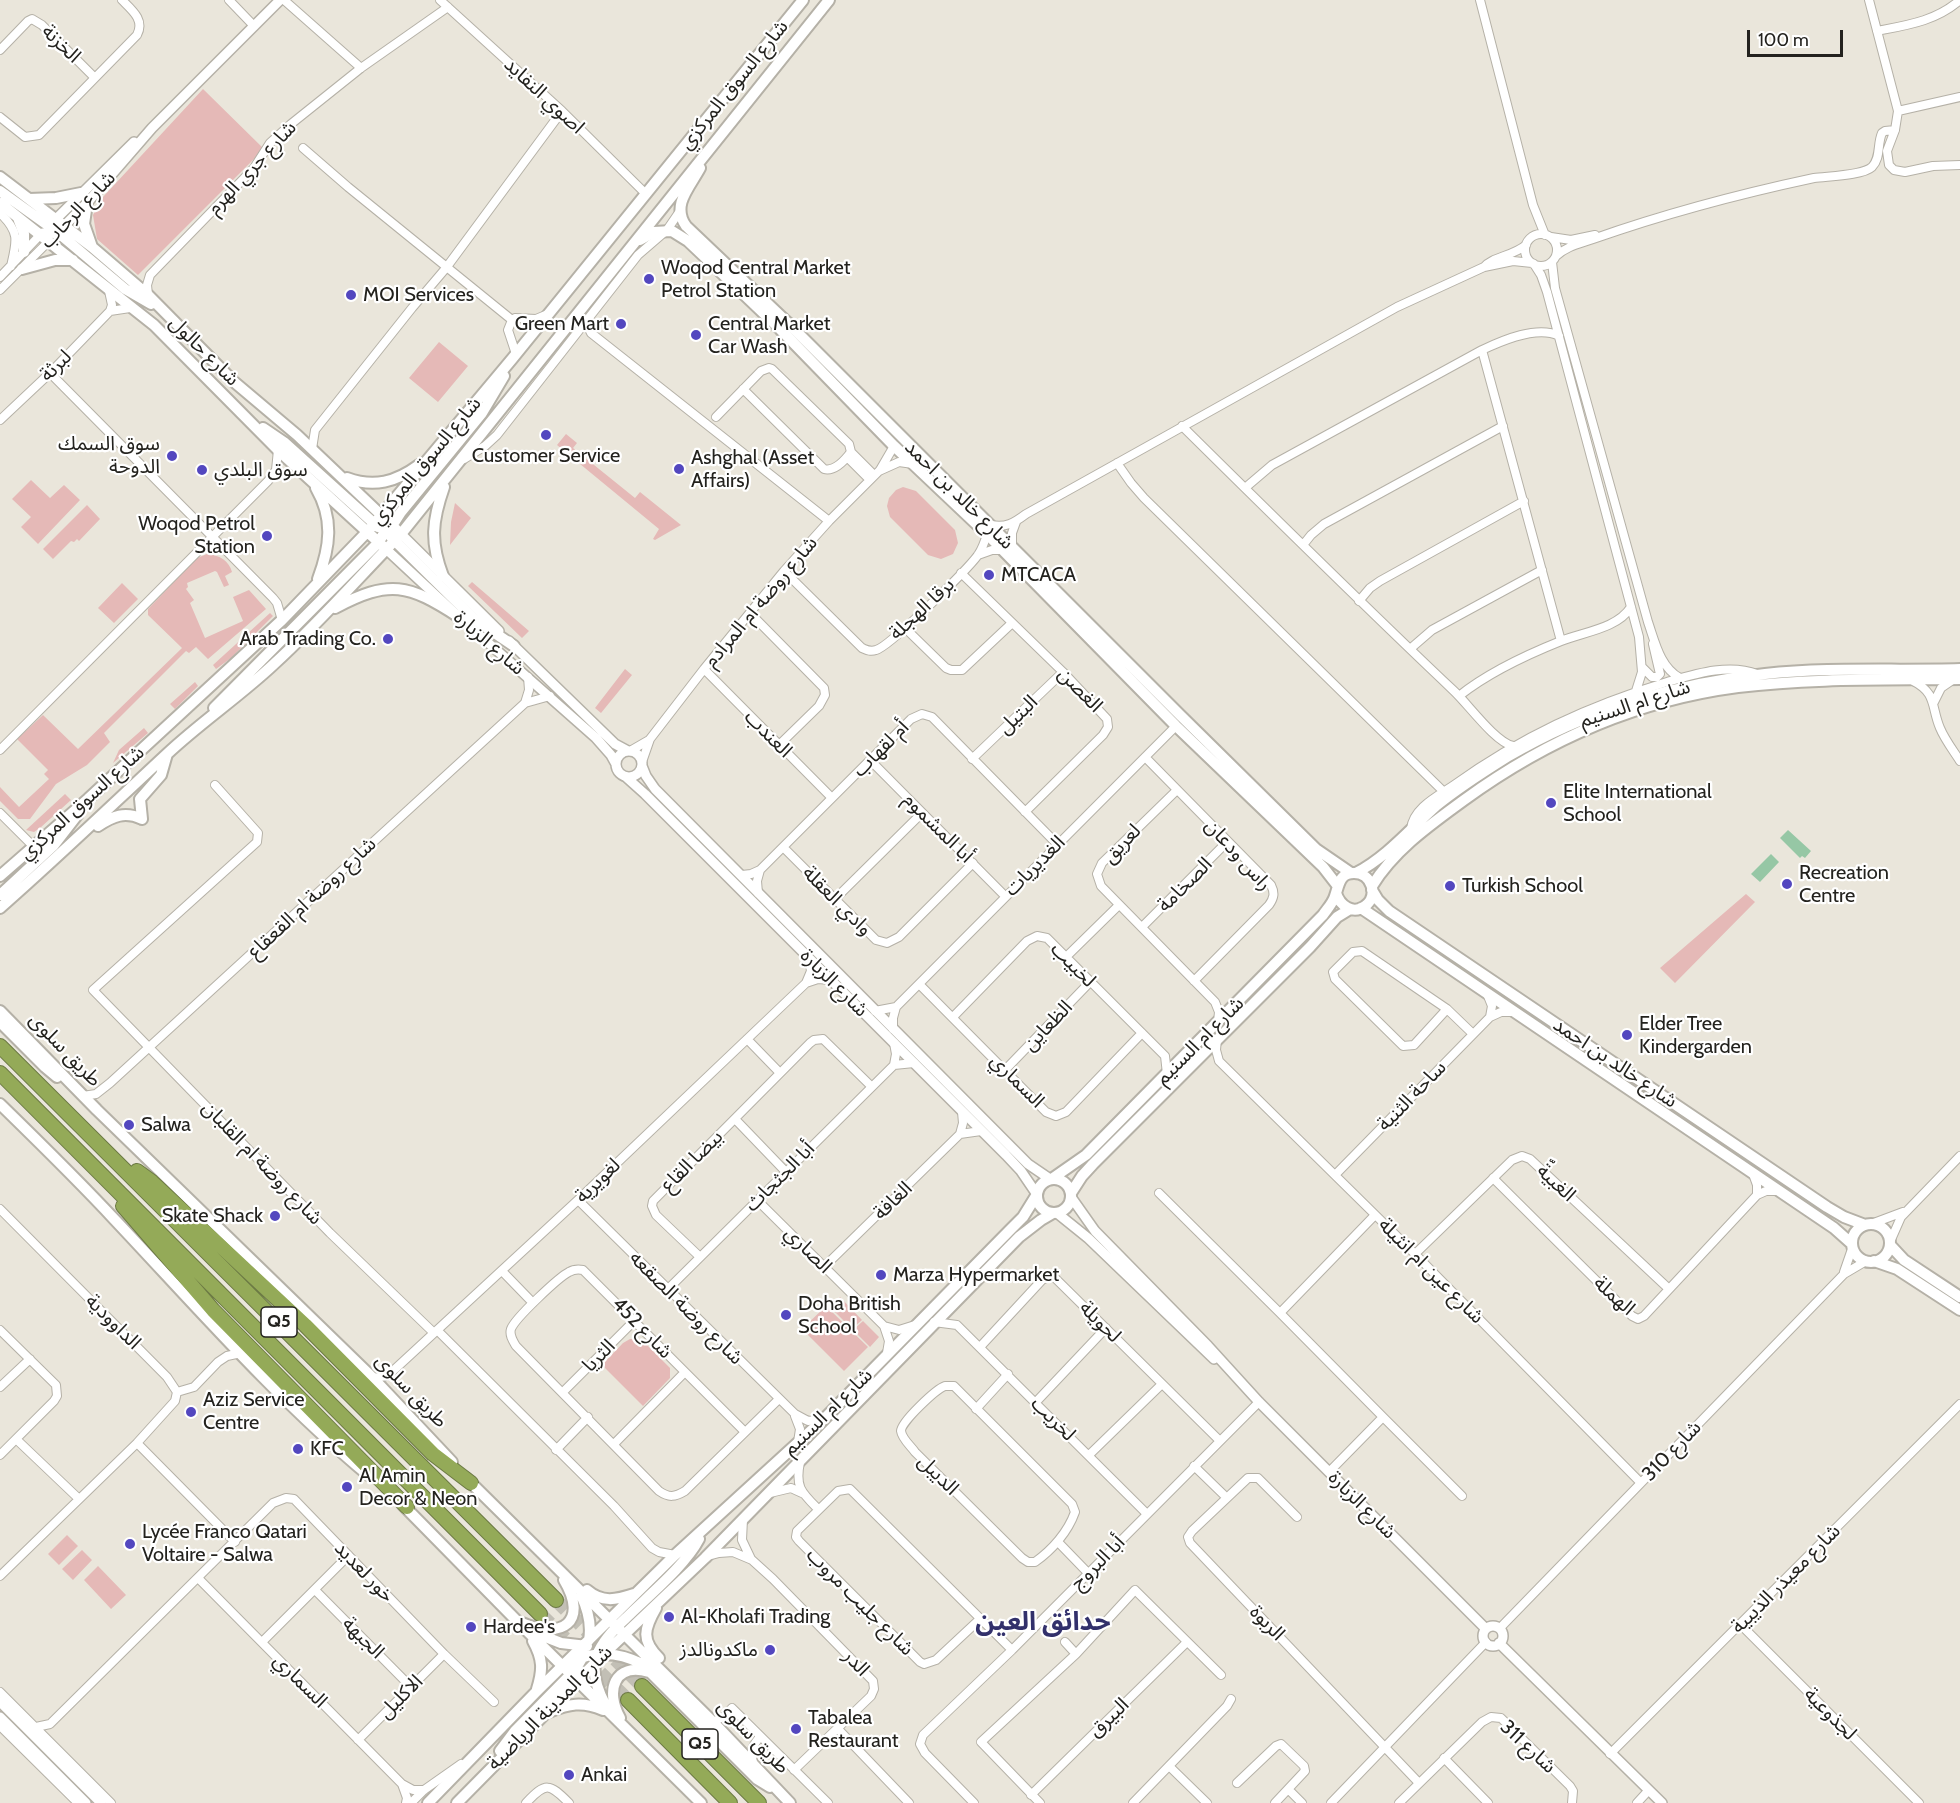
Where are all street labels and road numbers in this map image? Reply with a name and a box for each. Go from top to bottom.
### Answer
street label: شارع السوق المركزي [674,15,794,155]
street label: الخزنة [36,20,86,68]
street label: اصوي النفايد [499,53,589,139]
street label: شارع جري الهرم [202,116,302,220]
street label: شارع الرحاب [35,166,121,254]
street label: شارع حالول [164,311,244,391]
street label: لبرثة [35,345,77,387]
street label: شارع السوق المركزي [365,392,487,530]
street label: شارع خالد بن احمد [899,435,1019,555]
street label: شارع روضة ام المرادم [699,532,823,672]
street label: برقا الهجلة [884,573,960,645]
street label: شارع الزبارة [448,606,530,680]
street label: الغصن [1053,662,1107,718]
street label: شارع ام السنيم [1577,675,1693,733]
street label: البتيل [993,690,1043,740]
street label: العندب [739,705,797,763]
street label: أم لقهاب [848,716,914,782]
street label: شارع السوق المركزي [15,741,149,865]
street label: أبا المشموم [898,788,978,868]
street label: راس ودعان [1200,814,1276,896]
street label: لعريق [1098,819,1146,869]
street label: الغديريات [1000,831,1070,901]
street label: شارع روضة ام القعقاع [243,832,381,964]
street label: الصخامة [1153,853,1217,917]
street label: وادي العقلة [797,861,877,941]
street label: لخبيب [1045,937,1101,993]
street label: شارع الزبارة [795,944,873,1022]
street label: شارع ام السنيم [1151,992,1249,1090]
street label: الظعاين [1018,996,1078,1056]
street label: طريق سلوى [24,1008,106,1092]
street label: شارع خالد بن احمد [1548,1013,1682,1113]
street label: السماري [985,1049,1049,1113]
street label: ساحة الثنية [1372,1056,1452,1136]
street label: شارع روضة ام القلبان [197,1096,327,1230]
street label: بيضا القاع [656,1125,728,1197]
street label: أبا الجثجاث [740,1137,820,1217]
street label: لغويرية [570,1154,626,1208]
street label: الغبيةّ [1532,1159,1580,1207]
street label: الغافة [869,1177,917,1225]
street label: شارع عين ام انثيلة [1373,1213,1489,1329]
street label: الصاري [779,1221,837,1279]
street label: شارع روضة الصقعه [624,1246,748,1370]
street label: الهملة [1588,1271,1640,1321]
street label: الداوودية [80,1289,146,1355]
street label: شارع 452 [607,1292,677,1364]
street label: لحويلة [1074,1296,1126,1348]
road number: Q5 [261,1307,297,1337]
street label: الثريا [578,1335,620,1377]
street label: طريق سلوى [370,1349,452,1433]
street label: شارع ام السنيم [778,1363,878,1461]
street label: لخريب [1026,1392,1080,1446]
street label: شارع 310 [1637,1416,1707,1486]
street label: الديبل [913,1450,963,1500]
street label: شارع الزبارة [1323,1466,1401,1544]
street label: شارع معيذر الذيبية [1726,1519,1846,1639]
street label: أبا البروج [1066,1531,1130,1595]
street label: خور لعديد [329,1536,399,1608]
street label: شارع جليب مروب [801,1543,919,1661]
street label: الربوة [1244,1600,1290,1646]
street label: الجبهة [337,1612,389,1664]
street label: شارع المدينة الرياضية [482,1640,618,1776]
street label: الدر [838,1645,874,1681]
street label: السماري [268,1649,332,1713]
street label: الاكليل [374,1670,428,1724]
street label: لجذوعية [1799,1683,1861,1745]
street label: البيرق [1084,1693,1134,1743]
street label: طريق سلوى [712,1695,794,1779]
street label: شارع 311 [1495,1715,1561,1779]
road number: Q5 [682,1729,718,1759]

